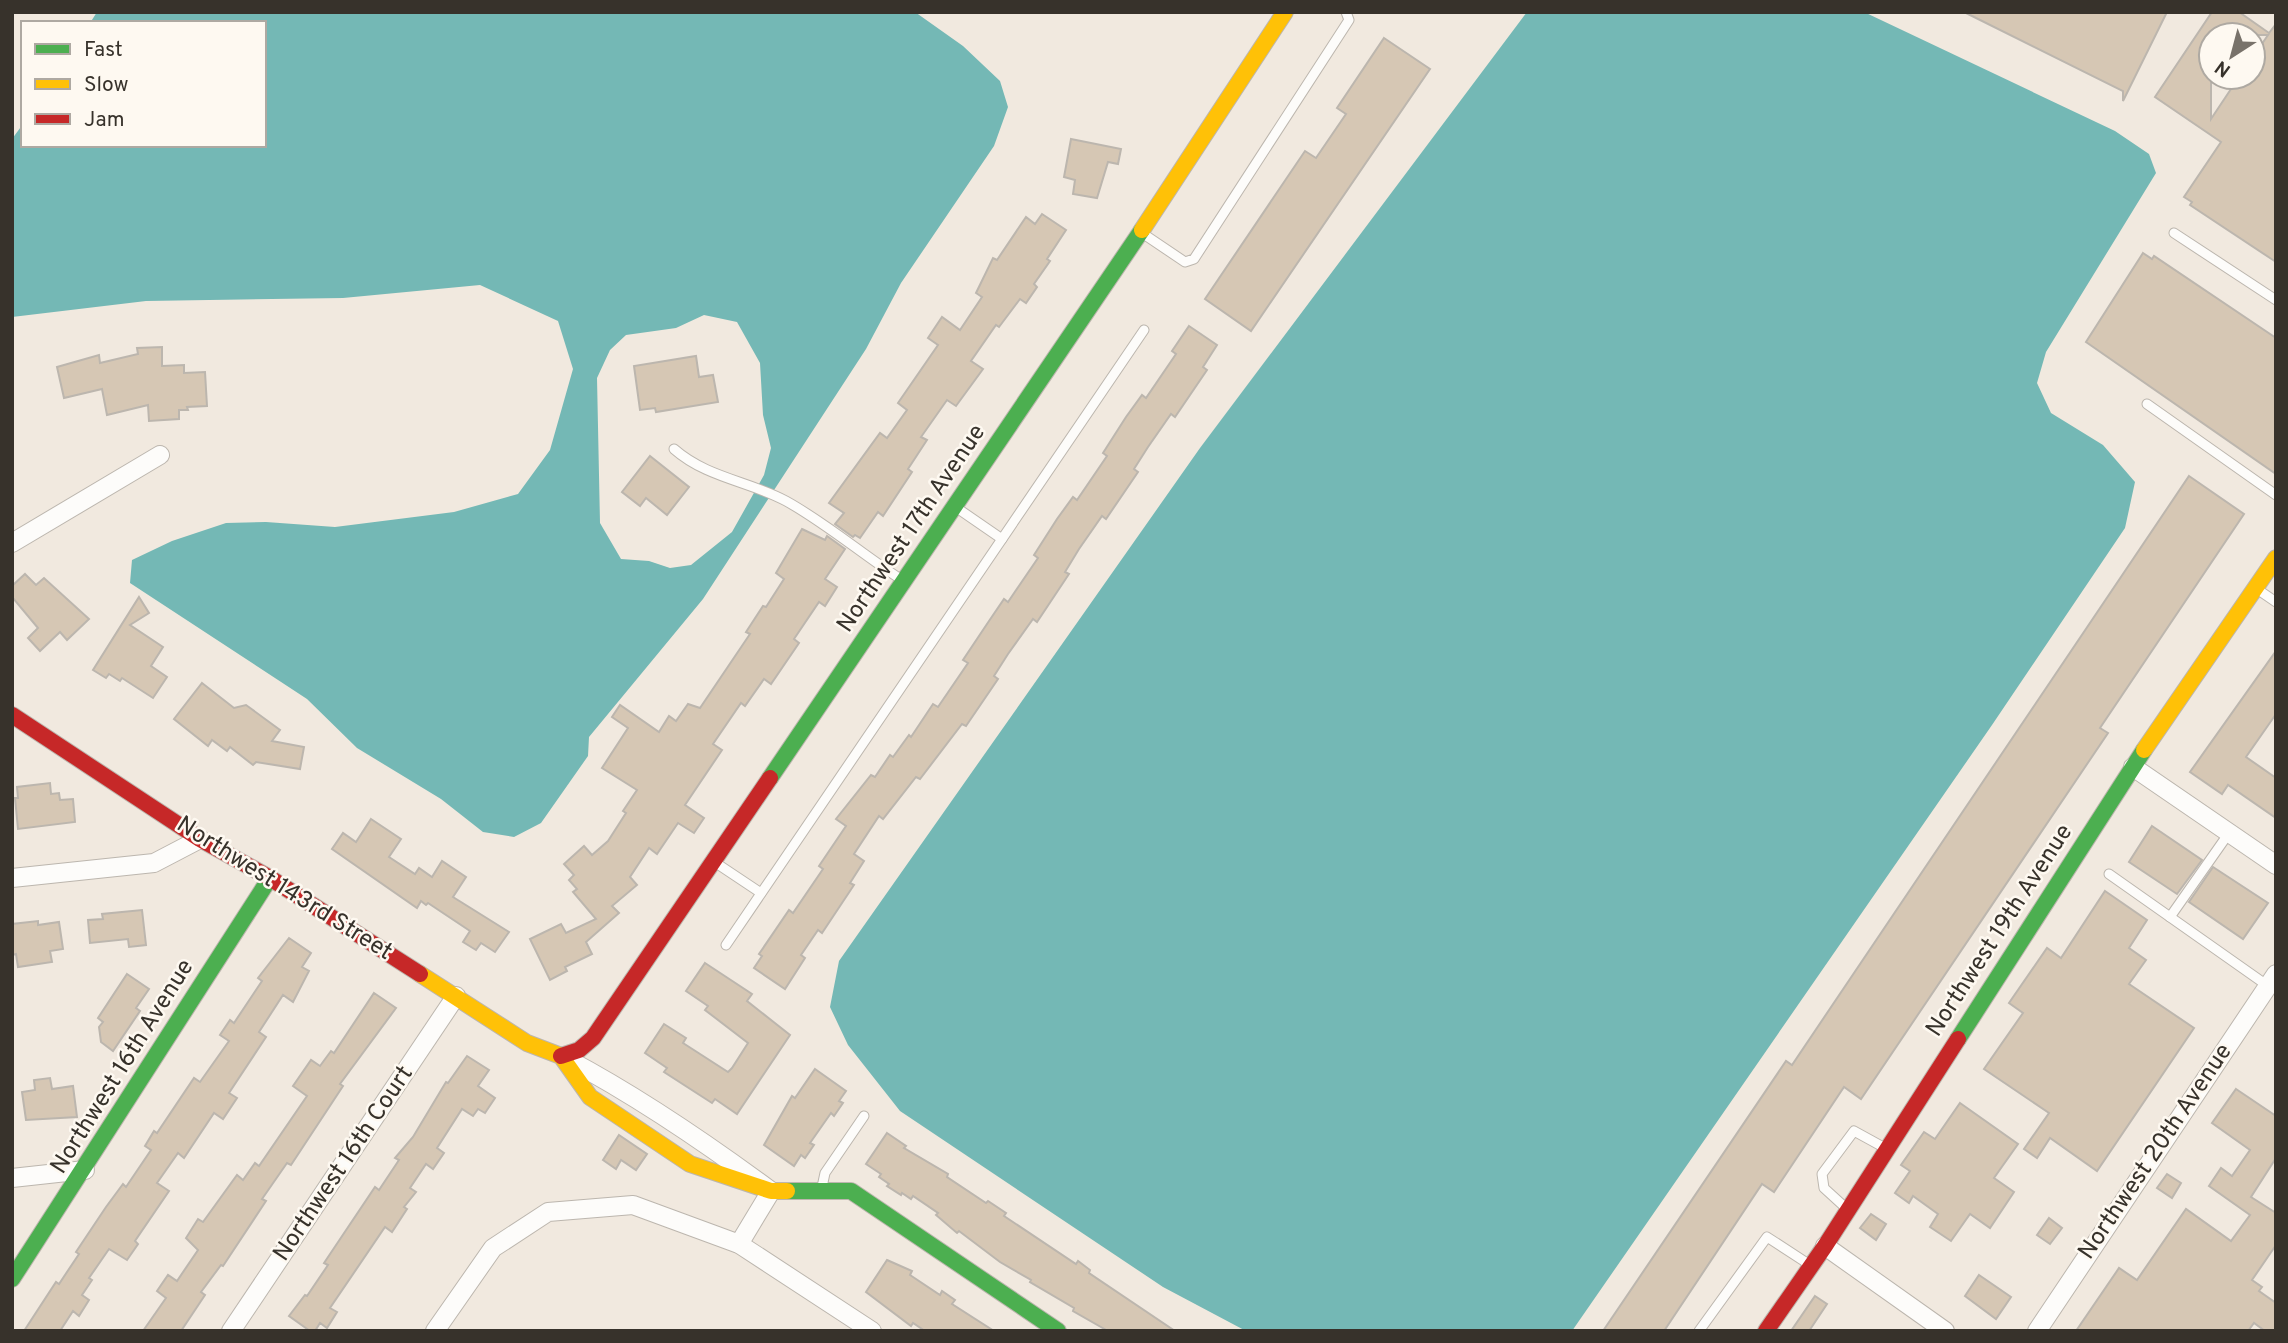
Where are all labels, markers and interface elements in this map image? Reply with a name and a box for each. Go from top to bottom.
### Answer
legend [21,21,266,147]
north arrow [2197,21,2267,91]
text: Fast [84,37,123,64]
text: N [2211,54,2236,82]
text: Slow [84,72,129,99]
text: Jam [84,107,125,134]
street label: Northwest 17th Avenue [831,419,993,639]
street label: Northwest 143rd Street [170,810,398,968]
street label: Northwest 19th Avenue [1920,819,2080,1043]
street label: Northwest 16th Avenue [45,954,201,1180]
street label: Northwest 20th Avenue [2072,1038,2240,1266]
street label: Northwest 16th Court [267,1060,421,1268]

